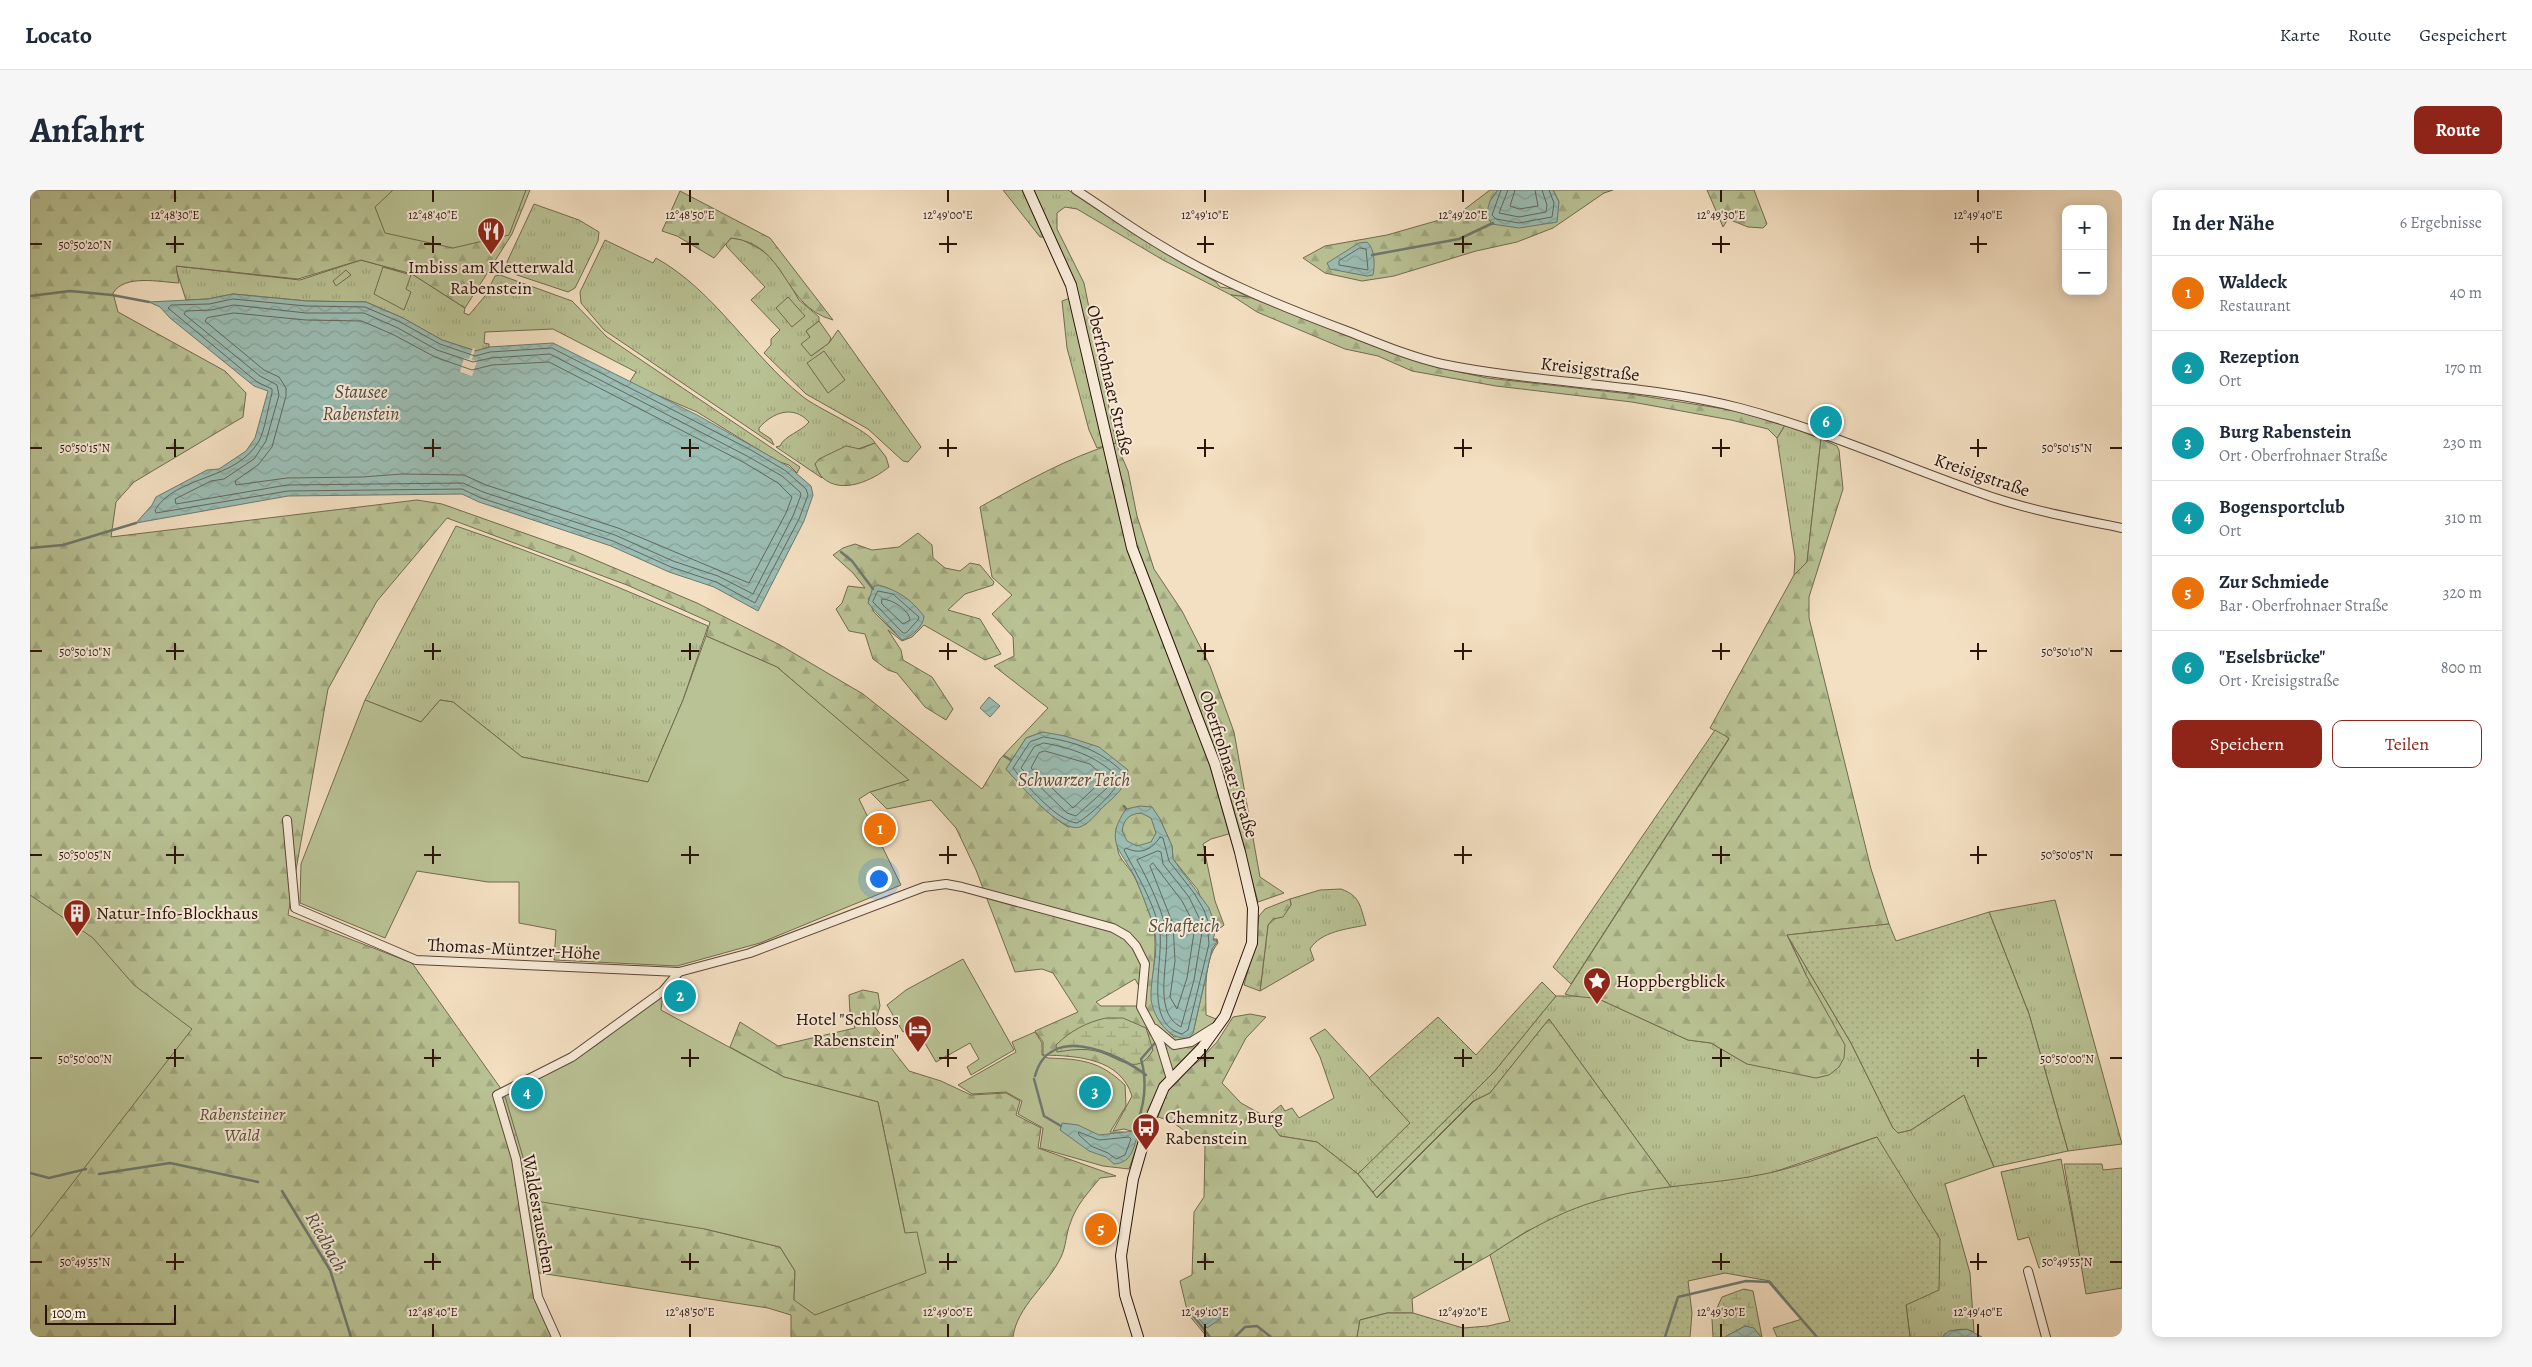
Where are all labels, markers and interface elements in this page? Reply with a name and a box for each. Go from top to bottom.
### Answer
text: Locato [25,19,92,51]
text: Karte [2280,23,2320,47]
text: Route [2348,23,2391,47]
text: Gespeichert [2419,23,2507,47]
text: Anfahrt [30,106,145,154]
button: Route [2414,106,2502,154]
map controls [2062,205,2107,295]
button: + [2062,205,2107,250]
text: 12°48'30"E [151,207,199,223]
text: 12°48'40"E [408,207,458,223]
text: 12°48'50"E [665,207,715,223]
text: 12°49'00"E [923,207,973,223]
text: 12°49'10"E [1181,207,1229,223]
text: 12°49'20"E [1438,207,1488,223]
text: 12°49'30"E [1697,207,1745,223]
text: 12°49'40"E [1954,207,2002,223]
text: In der Nähe [2172,209,2274,237]
text: 6 Ergebnisse [2400,212,2482,234]
restaurant icon: Imbiss am Kletterwald Rabenstein [476,216,506,255]
text: 50°50'20"N [58,237,112,253]
button: − [2062,250,2107,295]
place label: Imbiss am Kletterwald Rabenstein [408,255,574,300]
text: Waldeck [2219,269,2287,295]
text: 1 [2185,282,2191,304]
text: 40 m [2450,282,2482,304]
text: Restaurant [2219,295,2291,317]
street label: Oberfrohnaer Straße [1081,302,1139,458]
text: Rezeption [2219,344,2299,370]
street label: Kreisigstraße [1539,351,1641,387]
text: 2 [2184,357,2192,379]
text: 170 m [2445,357,2482,379]
text: Ort [2219,370,2241,392]
water label: Stausee Rabenstein [322,379,400,427]
pin: 6 [1810,403,1842,441]
text: Burg Rabenstein [2219,419,2352,445]
text: 3 [2185,432,2191,454]
text: 230 m [2443,432,2482,454]
text: 50°50'15"N [60,440,111,456]
text: 50°50'15"N [2042,440,2093,456]
text: Ort · Oberfrohnaer Straße [2219,445,2388,467]
street label: Kreisigstraße [1931,447,2033,503]
text: Bogensportclub [2219,494,2345,520]
text: 4 [2184,507,2192,529]
text: 310 m [2445,507,2482,529]
text: Ort [2219,520,2241,542]
text: Zur Schmiede [2219,569,2329,595]
text: 5 [2185,582,2191,604]
text: 320 m [2443,582,2482,604]
text: Bar · Oberfrohnaer Straße [2219,595,2388,617]
text: 50°50'10"N [59,644,111,660]
text: 50°50'10"N [2041,644,2093,660]
text: "Eselsbrücke" [2219,644,2325,670]
text: 6 [2184,657,2192,679]
text: 800 m [2441,657,2482,679]
text: Ort · Kreisigstraße [2219,670,2339,692]
street label: Oberfrohnaer Straße [1194,687,1264,841]
button: Speichern [2172,720,2322,768]
button: Teilen [2332,720,2482,768]
water label: Schwarzer Teich [1018,767,1130,793]
pin: 1 [864,810,896,848]
text: 50°50'05"N [59,847,112,863]
text: 50°50'05"N [2041,847,2094,863]
your location [866,866,892,892]
building icon: Natur-Info-Blockhaus [62,898,92,937]
place label: Natur-Info-Blockhaus [96,901,258,925]
water label: Schafteich [1148,913,1220,939]
street label: Thomas-Müntzer-Höhe [427,932,601,966]
place icon: Hoppbergblick [1582,966,1612,1005]
place label: Hoppbergblick [1616,969,1726,993]
pin: 2 [664,977,696,1015]
place label: Hotel "Schloss Rabenstein" [796,1007,899,1052]
hotel icon: Hotel "Schloss Rabenstein" [903,1014,933,1053]
text: 50°50'00"N [58,1051,112,1067]
text: 50°50'00"N [2040,1051,2094,1067]
pin: 3 [1079,1073,1111,1111]
pin: 4 [511,1074,543,1112]
park label: Rabensteiner Wald [199,1102,286,1147]
place label: Chemnitz, Burg Rabenstein [1165,1105,1283,1150]
bus stop icon: Chemnitz, Burg Rabenstein [1131,1112,1161,1151]
street label: Waldesrauschen [517,1152,561,1275]
water label: Riedbach [299,1207,353,1277]
pin: 5 [1085,1210,1117,1248]
text: 50°49'55"N [60,1254,111,1270]
text: 50°49'55"N [2042,1254,2093,1270]
scale bar [45,1302,176,1325]
text: 100 m [52,1304,86,1323]
text: 12°48'40"E [408,1304,458,1320]
text: 12°48'50"E [665,1304,715,1320]
text: 12°49'00"E [923,1304,973,1320]
text: 12°49'10"E [1181,1304,1229,1320]
text: 12°49'20"E [1438,1304,1488,1320]
text: 12°49'30"E [1697,1304,1745,1320]
text: 12°49'40"E [1954,1304,2002,1320]

